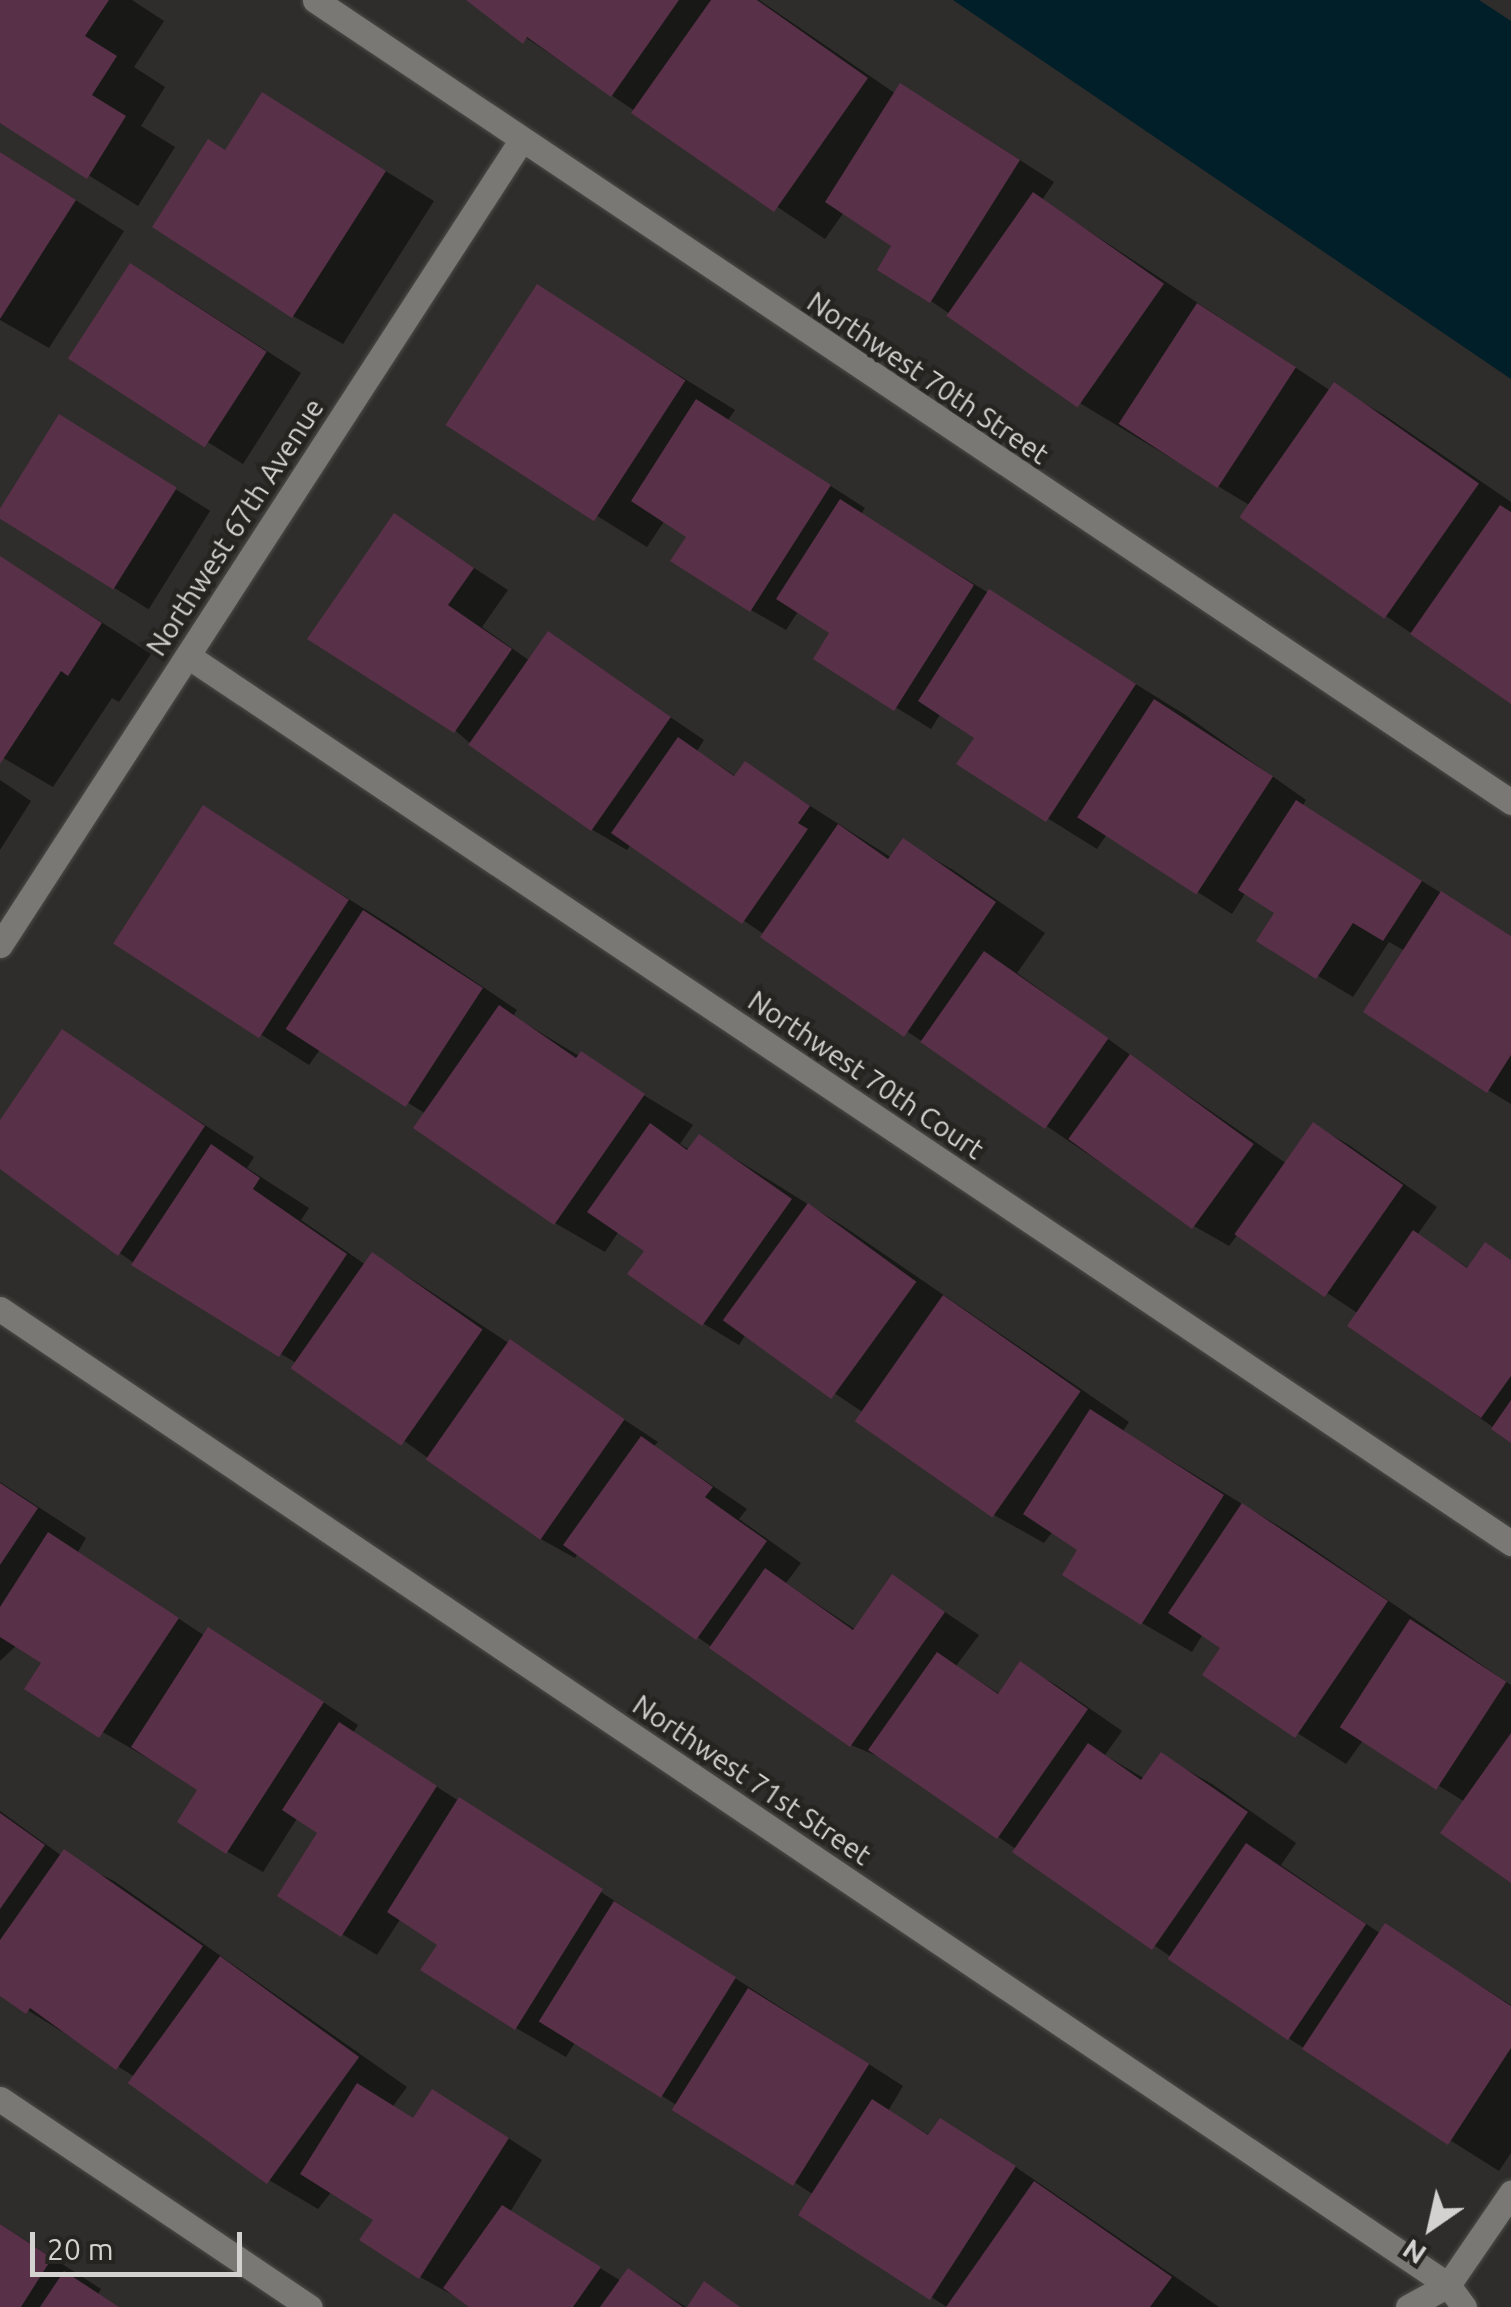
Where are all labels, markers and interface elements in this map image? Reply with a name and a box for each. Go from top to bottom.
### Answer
street label: Northwest 70th Street [801,285,1055,471]
street label: Northwest 67th Avenue [139,392,331,662]
street label: Northwest 70th Court [742,984,990,1166]
street label: Northwest 71st Street [627,1688,877,1872]
north arrow [1381,2177,1481,2277]
scale bar [35,2212,248,2274]
text: 20 m [47,2232,114,2266]
text: N [1397,2234,1431,2271]

